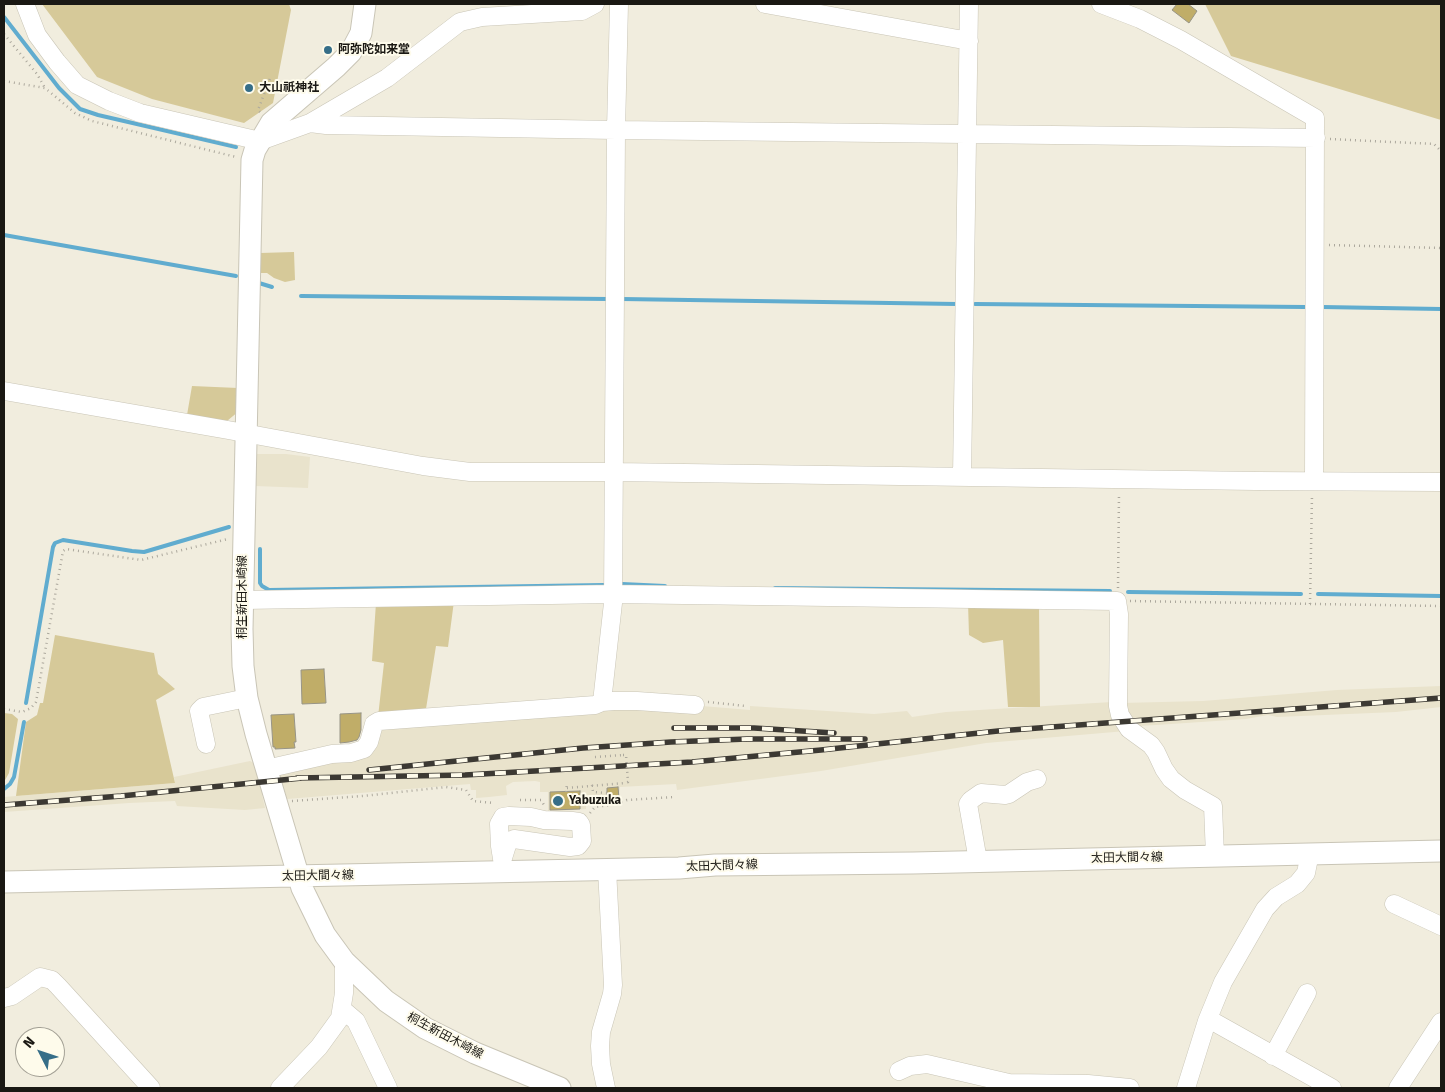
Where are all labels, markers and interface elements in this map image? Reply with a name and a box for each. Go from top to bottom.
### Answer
place label: 阿弥陀如来堂 [338,43,410,57]
marker: 阿弥陀如来堂 [322,44,334,56]
place label: 大山祇神社 [259,81,319,95]
marker: 大山祇神社 [243,82,255,94]
street label: 桐生新田木崎線 [236,555,250,639]
marker: Yabuzuka [551,794,565,808]
place label: Yabuzuka [569,794,621,808]
street label: 太田大間々線 [1091,850,1163,866]
street label: 太田大間々線 [686,858,758,874]
street label: 太田大間々線 [282,868,354,884]
street label: 桐生新田木崎線 [405,1010,485,1062]
north arrow [15,1027,65,1077]
text: N [20,1033,39,1052]

